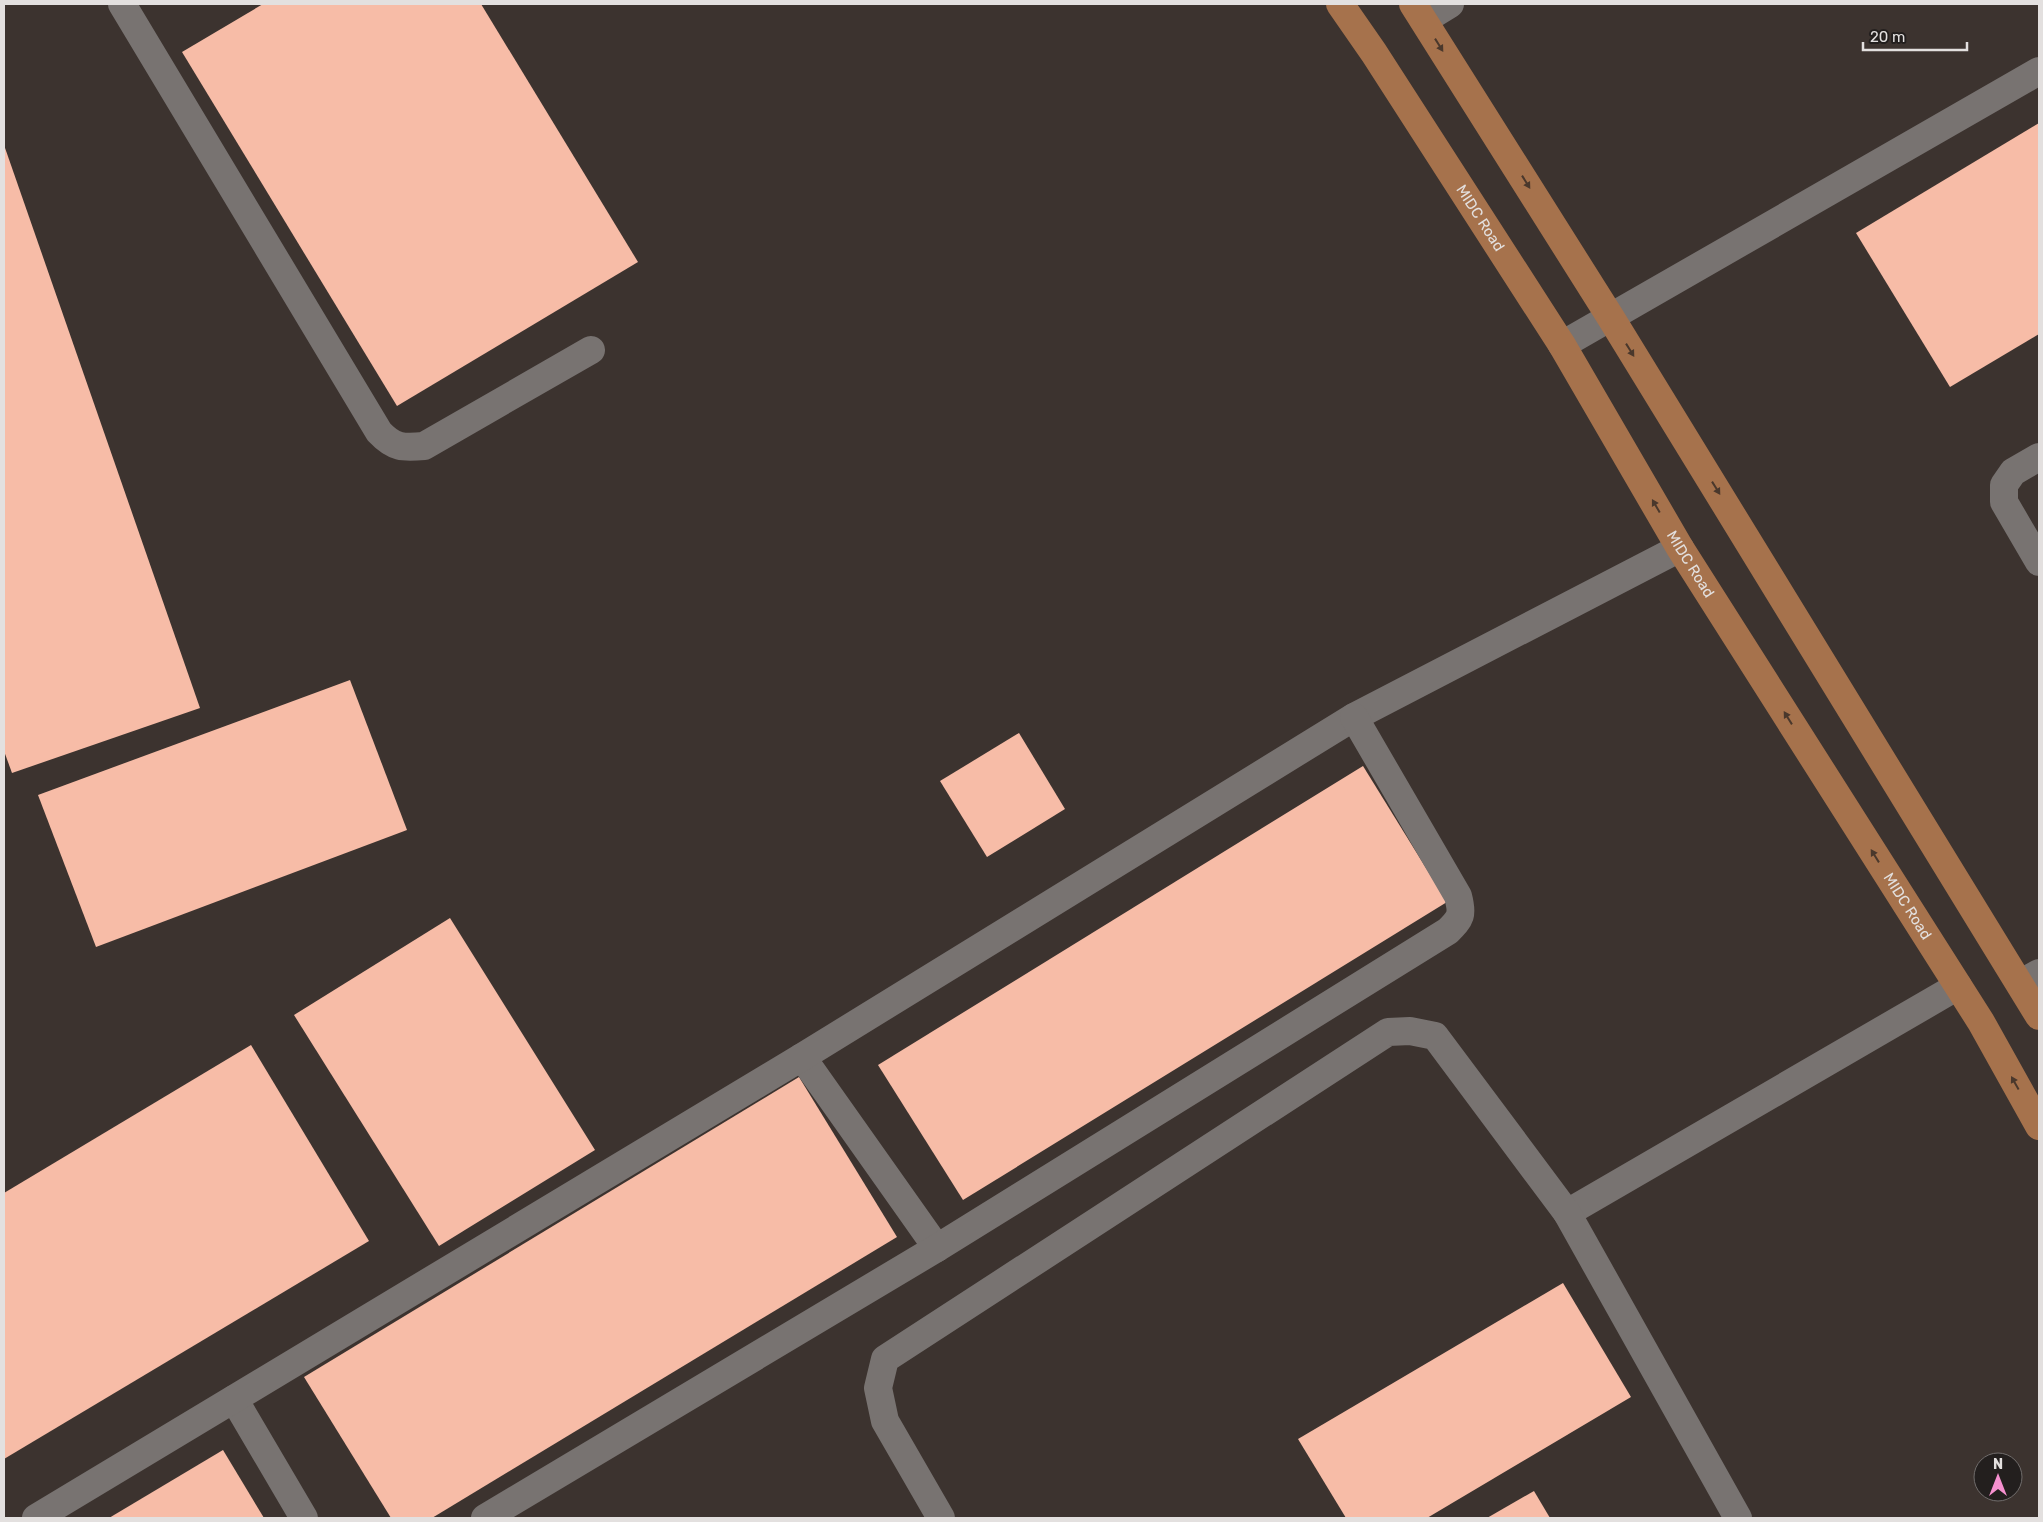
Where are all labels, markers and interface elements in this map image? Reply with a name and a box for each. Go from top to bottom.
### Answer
scale bar [1863,20,1967,52]
text: 20 m [1870,28,1905,46]
one-way arrow [1435,38,1444,51]
one-way arrow [1521,176,1530,189]
street label: MIDC Road [1452,181,1508,255]
one-way arrow [1626,343,1635,356]
one-way arrow [1711,481,1720,495]
one-way arrow [1651,500,1660,513]
street label: MIDC Road [1663,527,1718,601]
one-way arrow [1783,712,1793,725]
one-way arrow [1870,849,1880,862]
street label: MIDC Road [1880,869,1935,943]
one-way arrow [2011,1077,2020,1090]
north arrow [1973,1452,2023,1502]
text: N [1993,1456,2003,1473]

